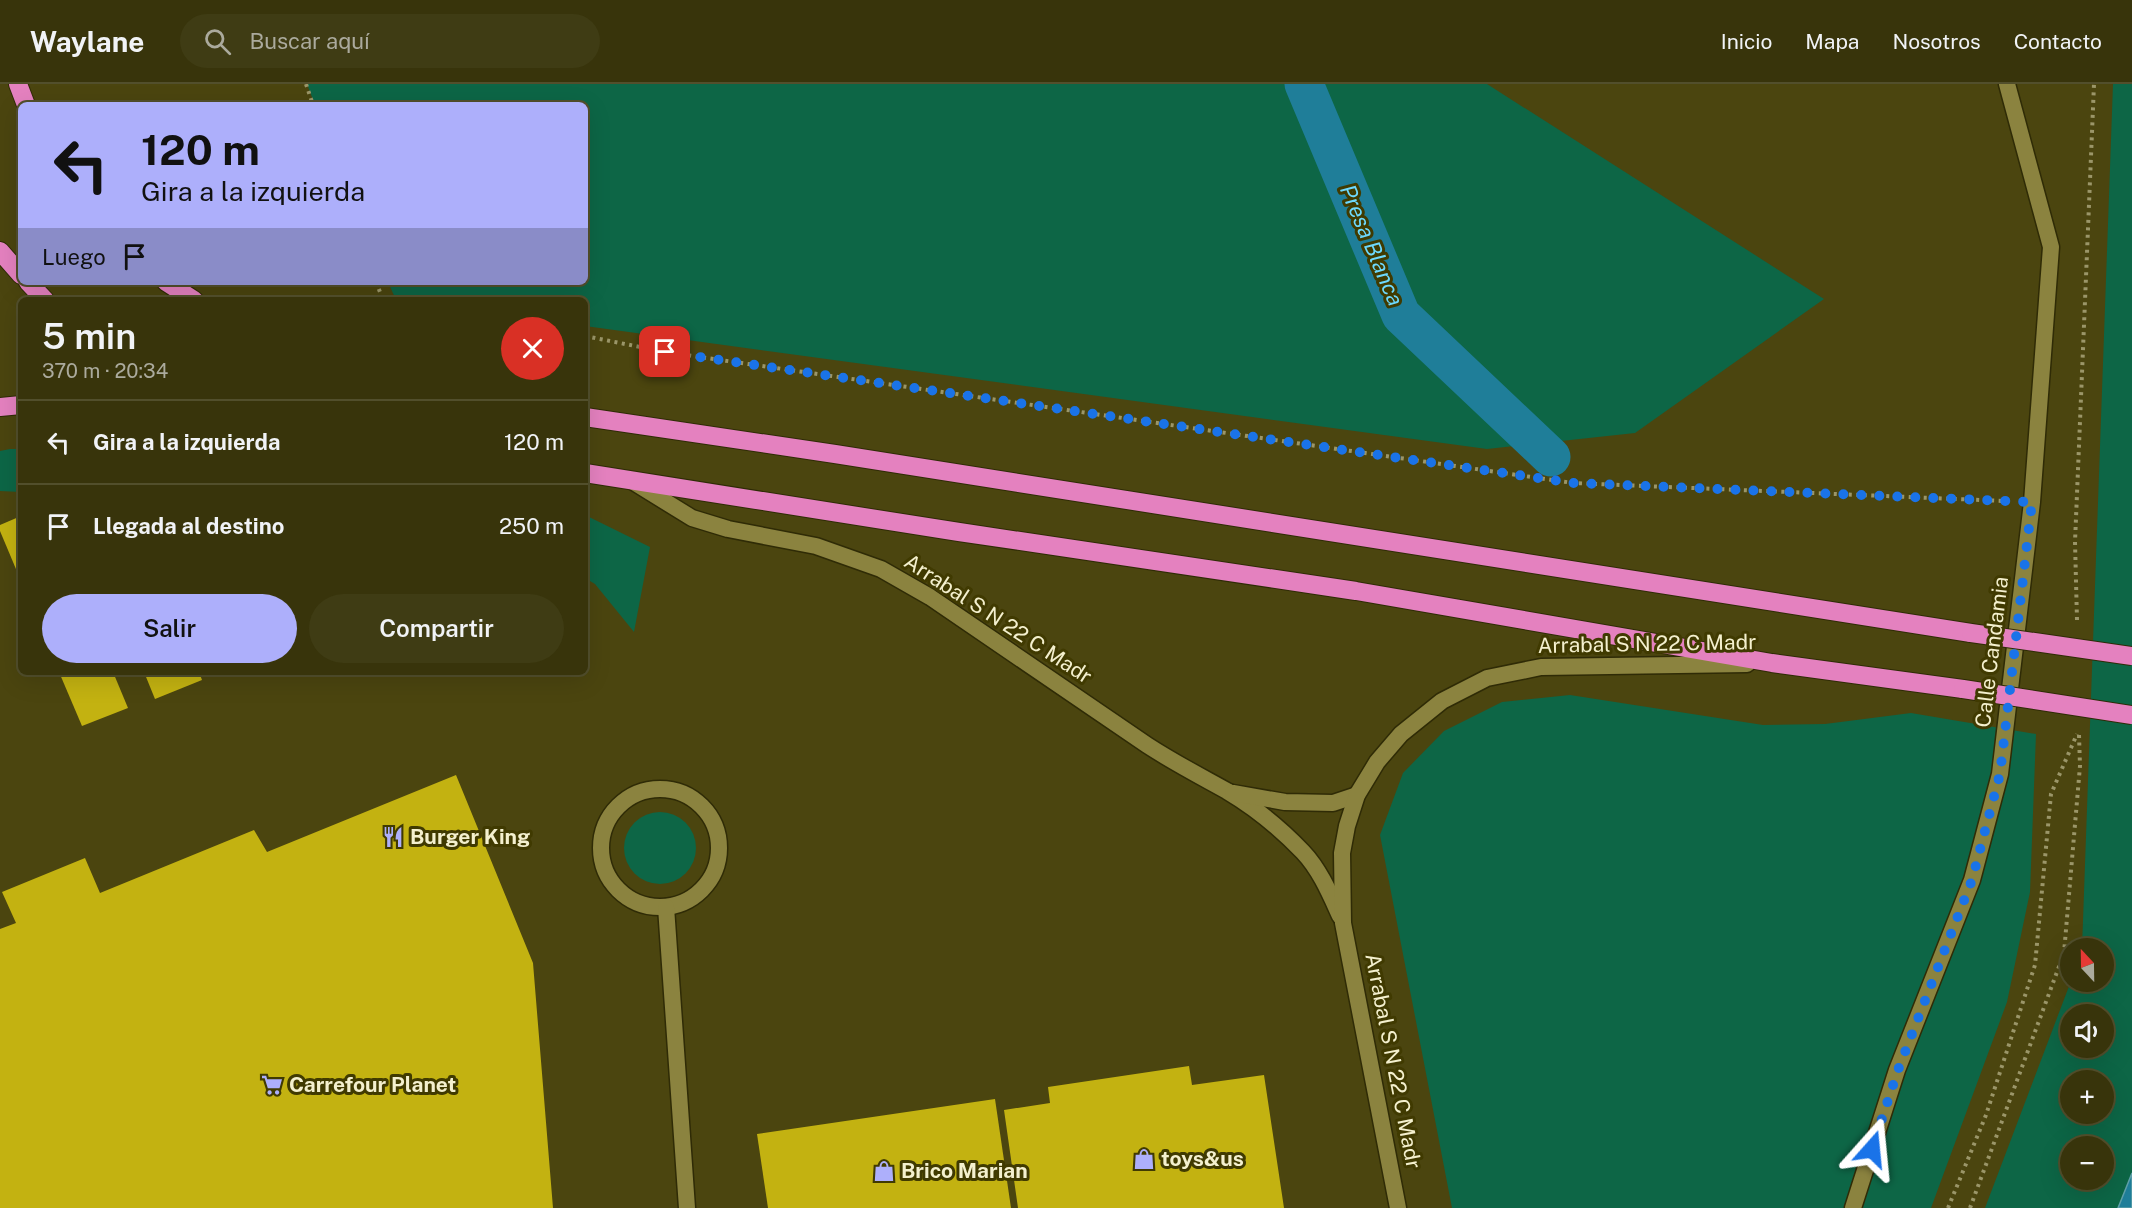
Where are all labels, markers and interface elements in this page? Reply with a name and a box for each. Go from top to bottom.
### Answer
search box [180,14,600,68]
text: Waylane [30,25,144,58]
icon: search [201,25,234,58]
text: Buscar aquí [249,28,370,54]
text: Inicio [1721,29,1772,54]
text: Mapa [1805,29,1859,54]
text: Nosotros [1892,29,1981,54]
text: Contacto [2014,29,2102,54]
text: 120 m [141,125,260,174]
icon: left [42,126,120,204]
text: Gira a la izquierda [141,175,365,207]
water label: Presa Blanca [1335,181,1409,309]
icon: arrive [118,240,151,273]
text: Luego [42,244,106,270]
text: 5 min [42,315,136,357]
button: close [501,317,564,380]
pin [639,326,690,377]
icon: arrive [648,335,681,368]
text: 370 m · 20:34 [42,359,168,383]
icon: left [42,426,75,459]
text: Gira a la izquierda [93,429,280,455]
text: 120 m [504,429,564,455]
icon: arrive [42,510,75,543]
text: Llegada al destino [93,513,284,539]
text: 250 m [499,513,564,539]
street label: Arrabal S N 22 C Madr [900,548,1097,689]
street label: Calle Candamia [1970,575,2013,729]
button: Salir [42,594,297,663]
button: Compartir [309,594,564,663]
street label: Arrabal S N 22 C Madr [1537,629,1757,658]
place label: Burger King [410,824,530,849]
restaurant icon: Burger King [381,825,405,849]
north arrow [2060,938,2114,992]
map controls [2060,938,2114,1190]
street label: Arrabal S N 22 C Madr [1360,951,1427,1171]
button: sound [2060,1004,2114,1058]
button: + [2060,1070,2114,1124]
place label: Carrefour Planet [289,1072,456,1097]
supermarket icon: Carrefour Planet [260,1073,284,1097]
position arrow [1840,1117,1904,1181]
button: − [2060,1136,2114,1190]
place label: toys&us [1161,1146,1244,1171]
shop icon: toys&us [1132,1147,1156,1171]
place label: Brico Marian [901,1158,1028,1183]
shop icon: Brico Marian [872,1159,896,1183]

